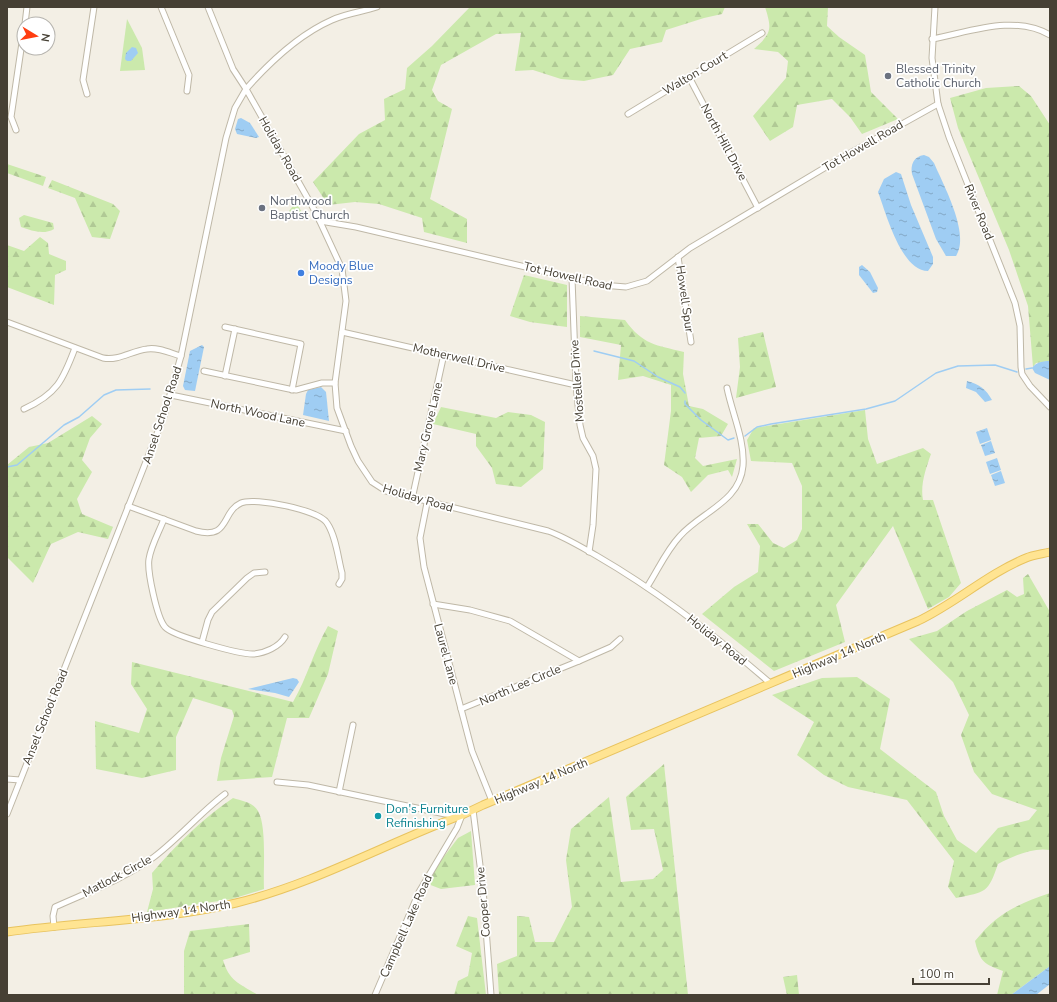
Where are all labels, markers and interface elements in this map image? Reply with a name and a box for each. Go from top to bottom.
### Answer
north arrow [16,16,56,56]
text: N [37,32,53,43]
street label: Walton Court [660,47,731,99]
place label: Blessed Trinity Catholic Church [896,61,981,91]
marker: Blessed Trinity Catholic Church [883,71,893,81]
street label: North Hill Drive [697,101,751,183]
street label: Holiday Road [255,114,305,184]
street label: Tot Howell Road [820,116,906,176]
street label: River Road [961,182,997,242]
place label: Northwood Baptist Church [270,193,350,223]
marker: Northwood Baptist Church [257,203,267,213]
place label: Moody Blue Designs [309,258,374,288]
street label: Tot Howell Road [522,258,614,294]
street label: Howell Spur [672,264,698,334]
marker: Moody Blue Designs [296,268,306,278]
street label: Mosteller Drive [566,339,588,423]
street label: Motherwell Drive [411,340,507,376]
street label: Ansel School Road [139,364,185,466]
street label: Mary Grove Lane [410,381,446,473]
street label: North Wood Lane [209,395,307,431]
street label: Holiday Road [381,480,455,516]
street label: Holiday Road [684,611,750,669]
street label: Laurel Lane [430,622,462,686]
street label: Highway 14 North [790,628,888,682]
street label: North Lee Circle [477,661,563,709]
street label: Ansel School Road [18,667,72,767]
street label: Highway 14 North [492,754,590,808]
place label: Don's Furniture Refinishing [386,801,469,831]
marker: Don's Furniture Refinishing [373,811,383,821]
street label: Matlock Circle [80,851,154,901]
street label: Cooper Drive [472,866,494,938]
street label: Campbell Lake Road [376,872,436,980]
street label: Highway 14 North [130,896,232,926]
scale bar [913,960,989,986]
text: 100 m [919,966,954,982]

